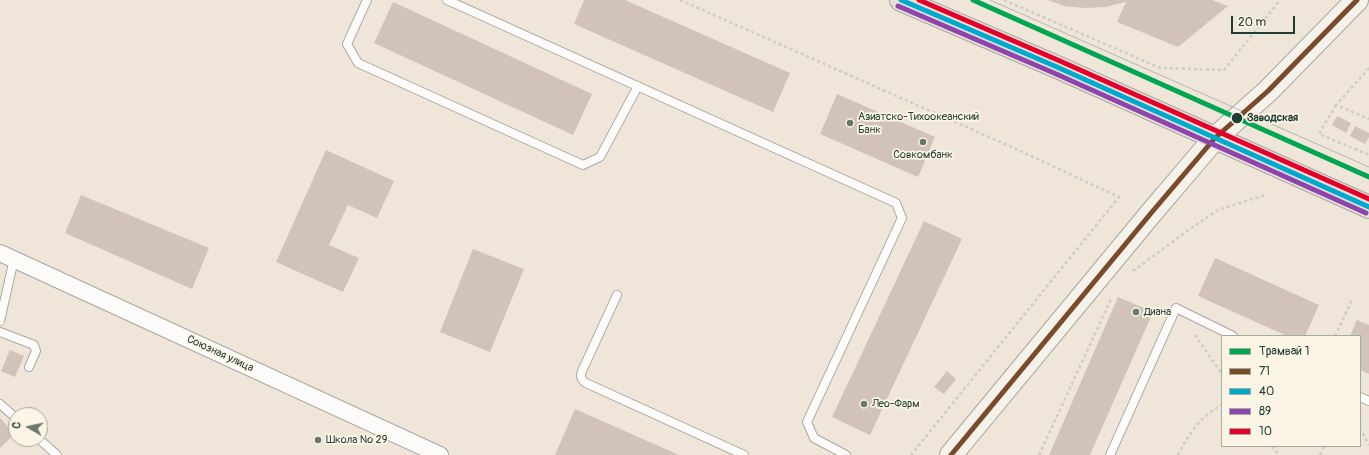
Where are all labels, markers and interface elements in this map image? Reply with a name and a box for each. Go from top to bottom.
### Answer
scale bar [1233,8,1297,34]
text: 20 m [1238,15,1266,30]
place label: Азиатско-Тихоокеанский Банк [858,110,979,136]
marker: Заводская [1230,111,1244,125]
place label: Заводская [1247,111,1298,125]
marker: Азиатско-Тихоокеанский Банк [845,118,855,128]
marker: Совкомбанк [918,137,928,147]
place label: Совкомбанк [893,148,953,162]
place label: Диана [1144,305,1171,319]
marker: Диана [1131,307,1141,317]
street label: Союзная улица [185,333,255,375]
legend [1221,335,1361,447]
text: Трамвай 1 [1259,344,1309,359]
text: 71 [1259,364,1270,379]
text: 40 [1259,384,1274,399]
place label: Лео-Фарм [872,397,920,411]
marker: Лео-Фарм [859,399,869,409]
text: 89 [1259,404,1271,419]
north arrow [8,407,48,447]
text: С [10,421,24,430]
text: 10 [1259,424,1272,439]
place label: Школа № 29 [326,433,387,447]
marker: Школа № 29 [313,435,323,445]

